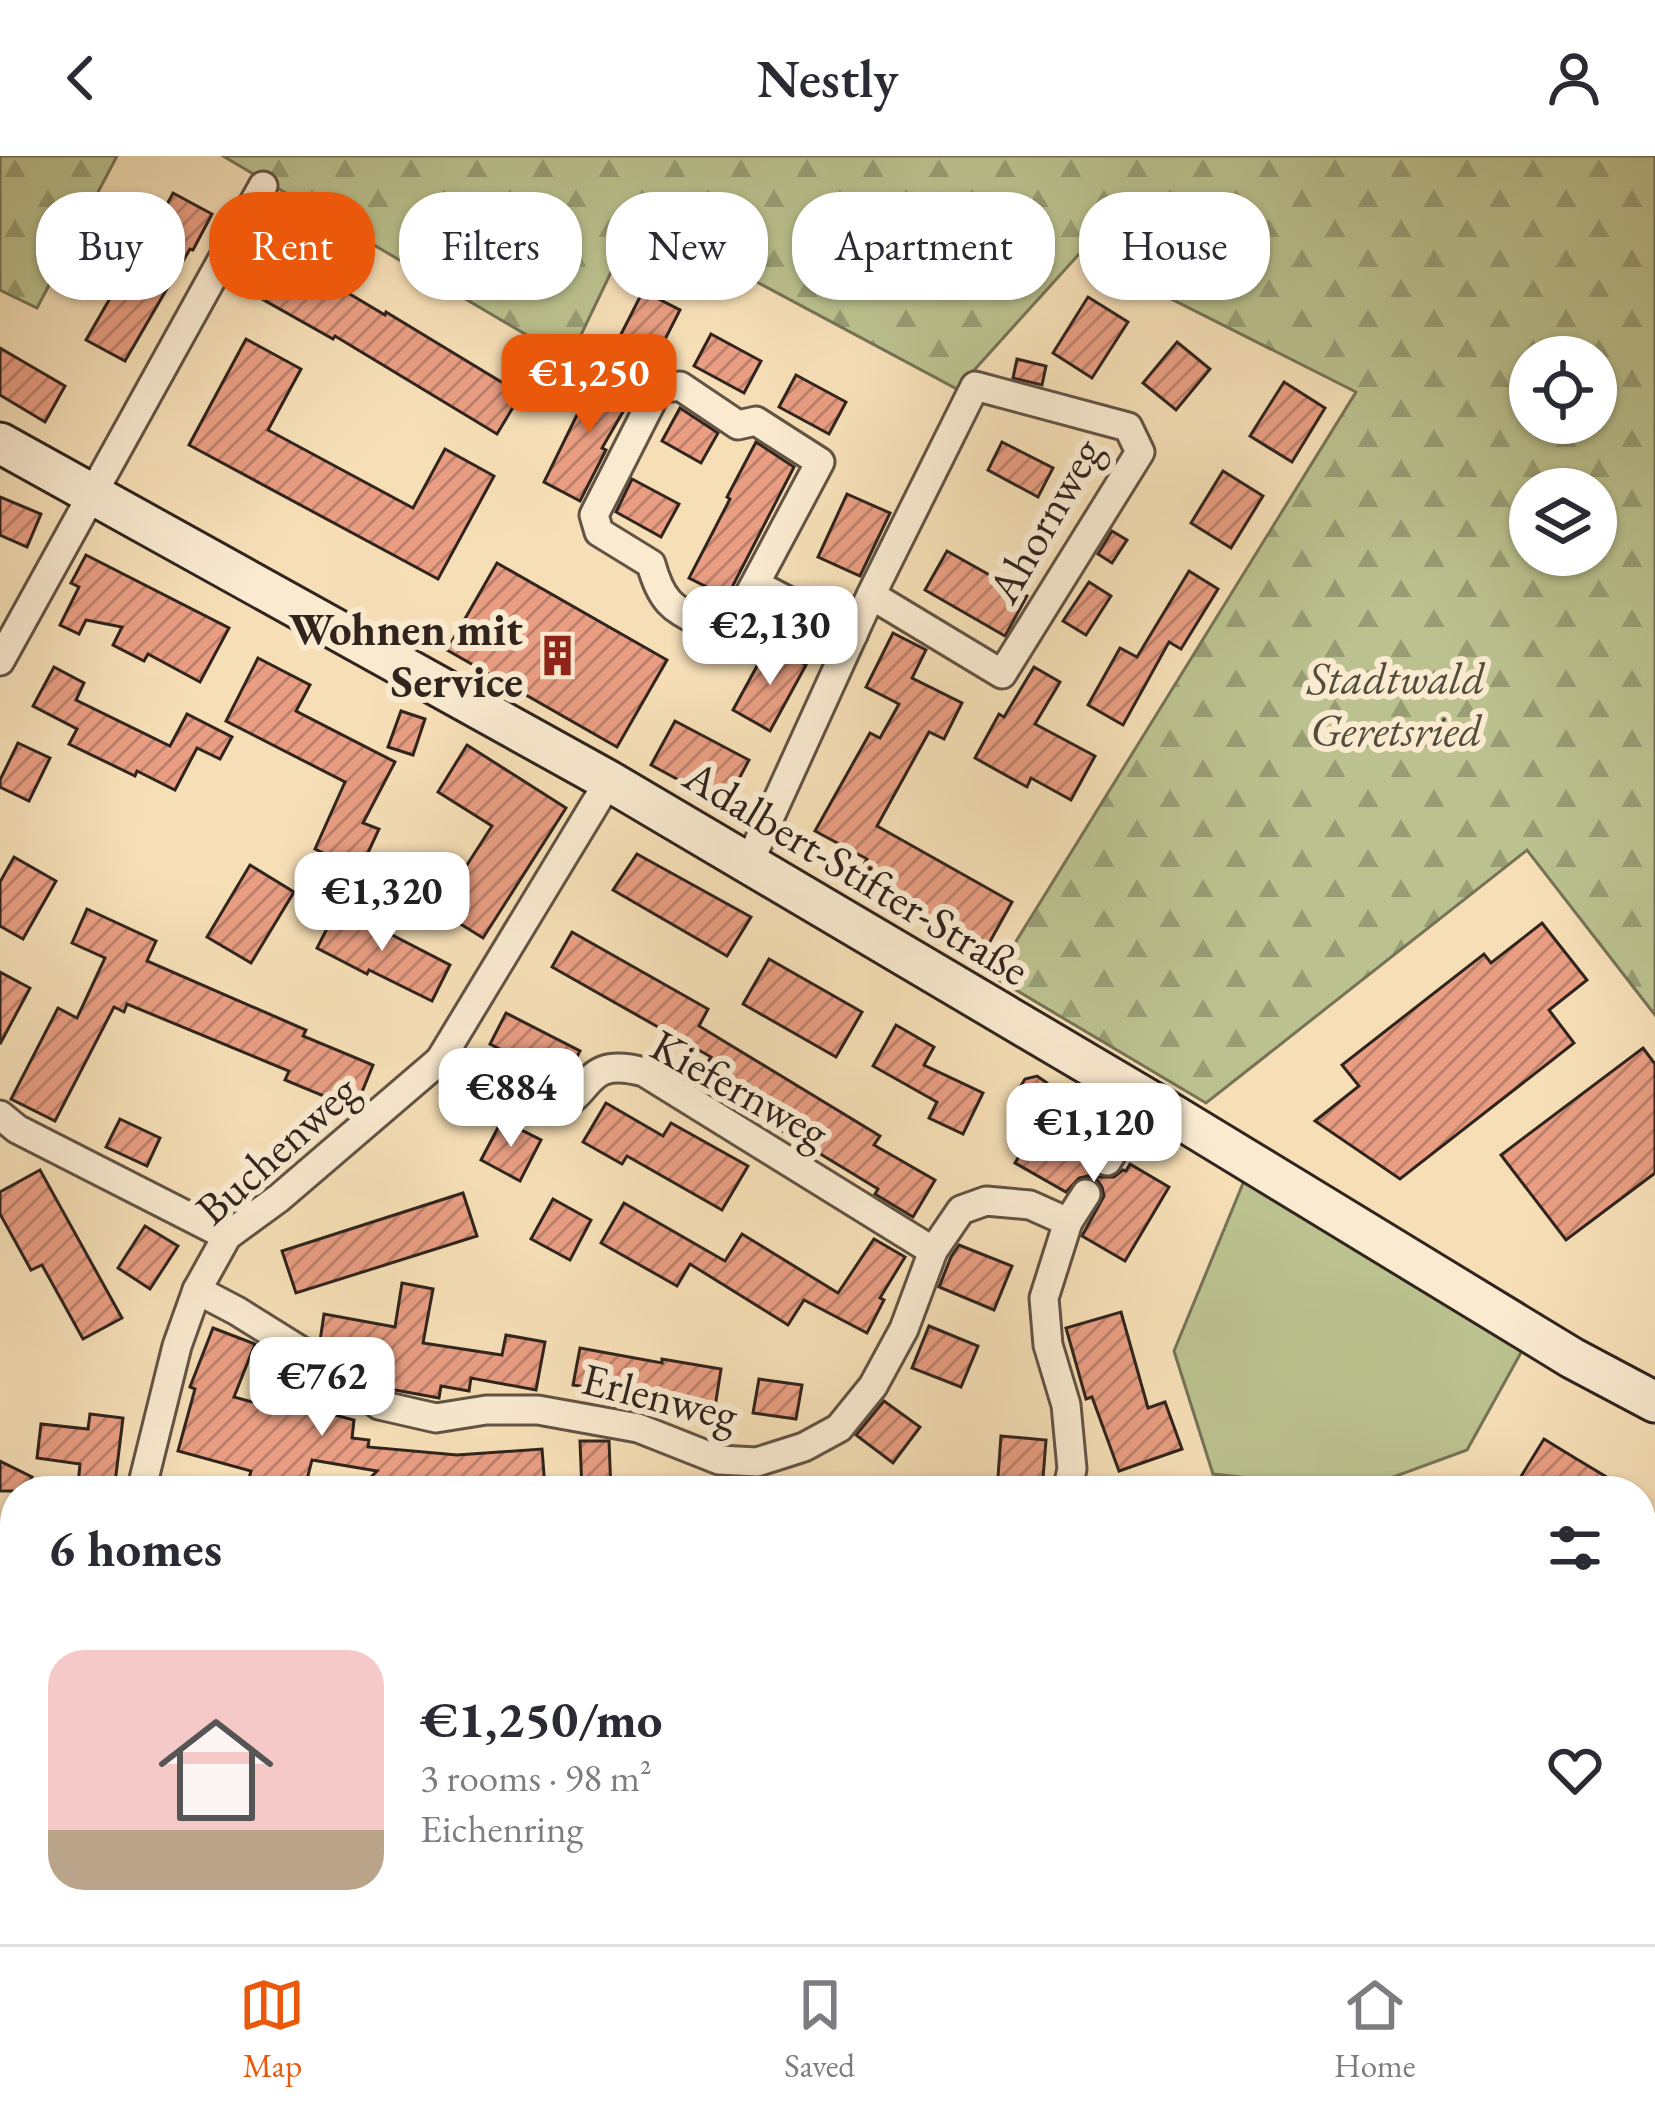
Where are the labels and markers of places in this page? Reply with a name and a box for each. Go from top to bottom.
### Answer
pin: €1,250 [491,334,687,436]
pin: €2,130 [672,586,868,688]
place label: Wohnen mit Service [288,600,523,710]
building icon: Wohnen mit Service [534,632,580,678]
pin: €1,320 [284,852,480,954]
pin: €884 [440,1048,582,1150]
pin: €1,120 [996,1083,1192,1185]
pin: €762 [251,1337,393,1439]

